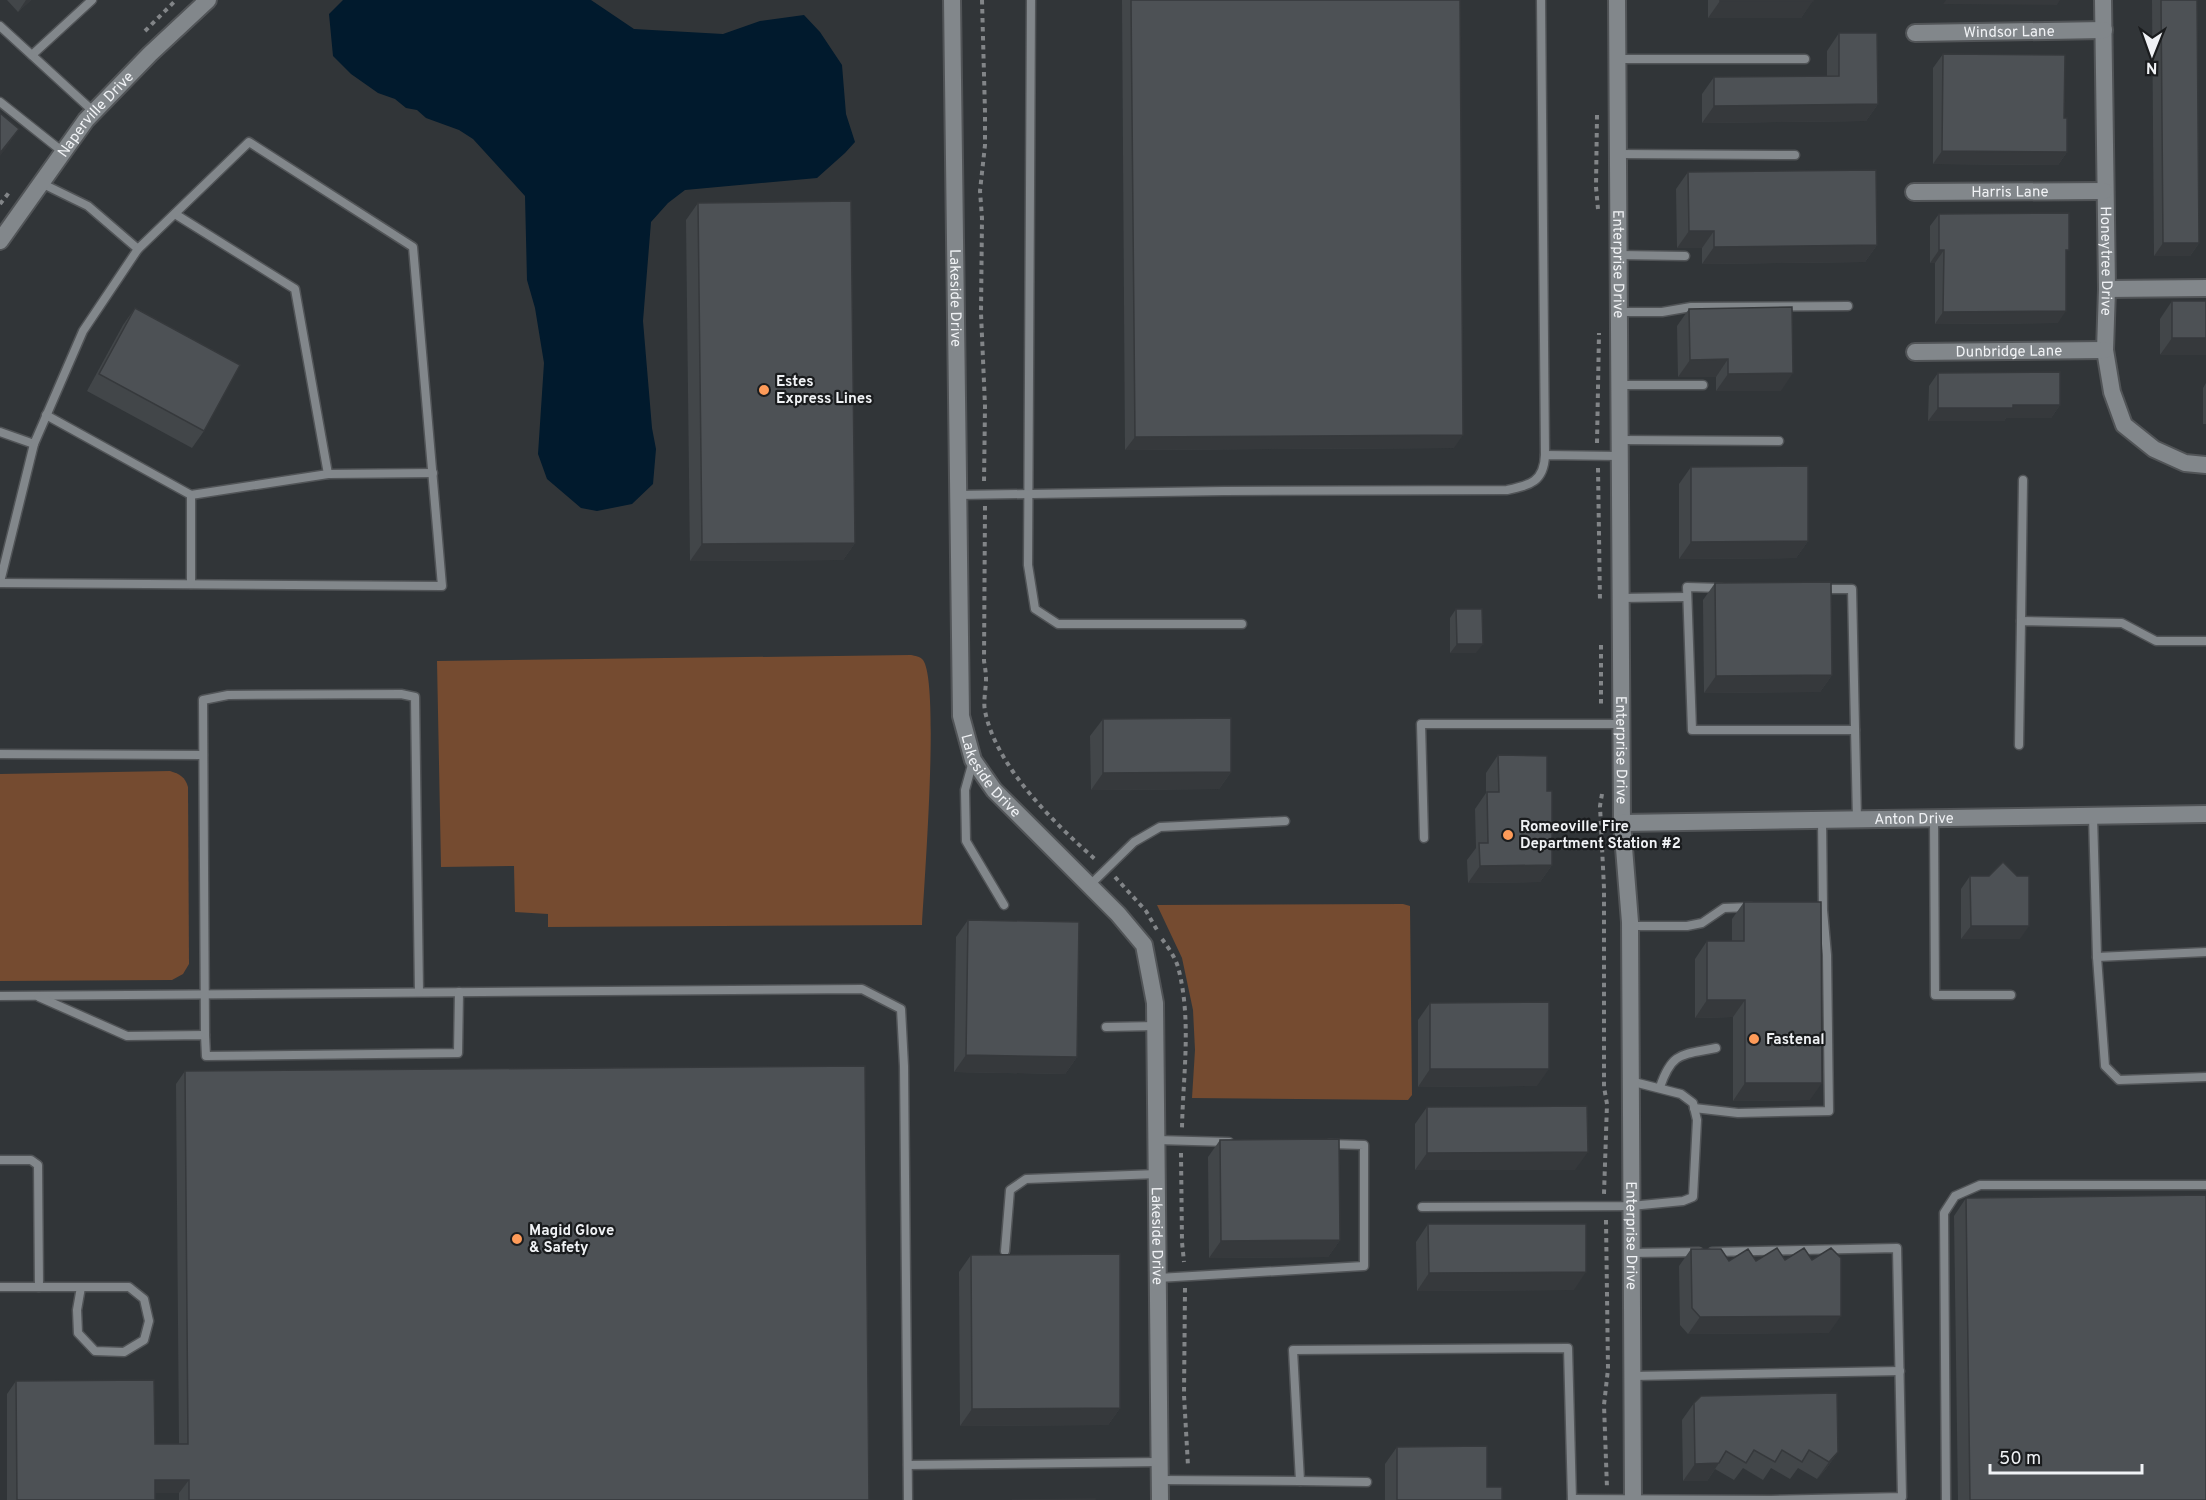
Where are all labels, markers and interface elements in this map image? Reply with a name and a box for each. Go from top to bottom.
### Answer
street label: Windsor Lane [1963,23,2055,43]
north arrow [2122,24,2182,84]
text: N [2146,57,2158,77]
street label: Naperville Drive [54,68,139,162]
street label: Harris Lane [1971,183,2049,203]
street label: Honeytree Drive [2095,206,2115,316]
street label: Enterprise Drive [1607,210,1627,318]
street label: Lakeside Drive [944,249,964,347]
street label: Dunbridge Lane [1955,342,2063,363]
place label: Estes Express Lines [776,373,872,409]
marker: Estes Express Lines [757,383,771,397]
street label: Enterprise Drive [1610,696,1630,804]
street label: Lakeside Drive [955,732,1024,822]
street label: Anton Drive [1874,810,1954,830]
place label: Romeoville Fire Department Station #2 [1520,818,1681,854]
marker: Romeoville Fire Department Station #2 [1501,828,1515,842]
place label: Fastenal [1766,1031,1825,1050]
marker: Fastenal [1747,1032,1761,1046]
street label: Enterprise Drive [1620,1181,1640,1290]
street label: Lakeside Drive [1146,1187,1166,1285]
place label: Magid Glove & Safety [529,1222,614,1258]
marker: Magid Glove & Safety [510,1232,524,1246]
scale bar [1990,1437,2142,1475]
text: 50 m [1999,1448,2041,1471]

